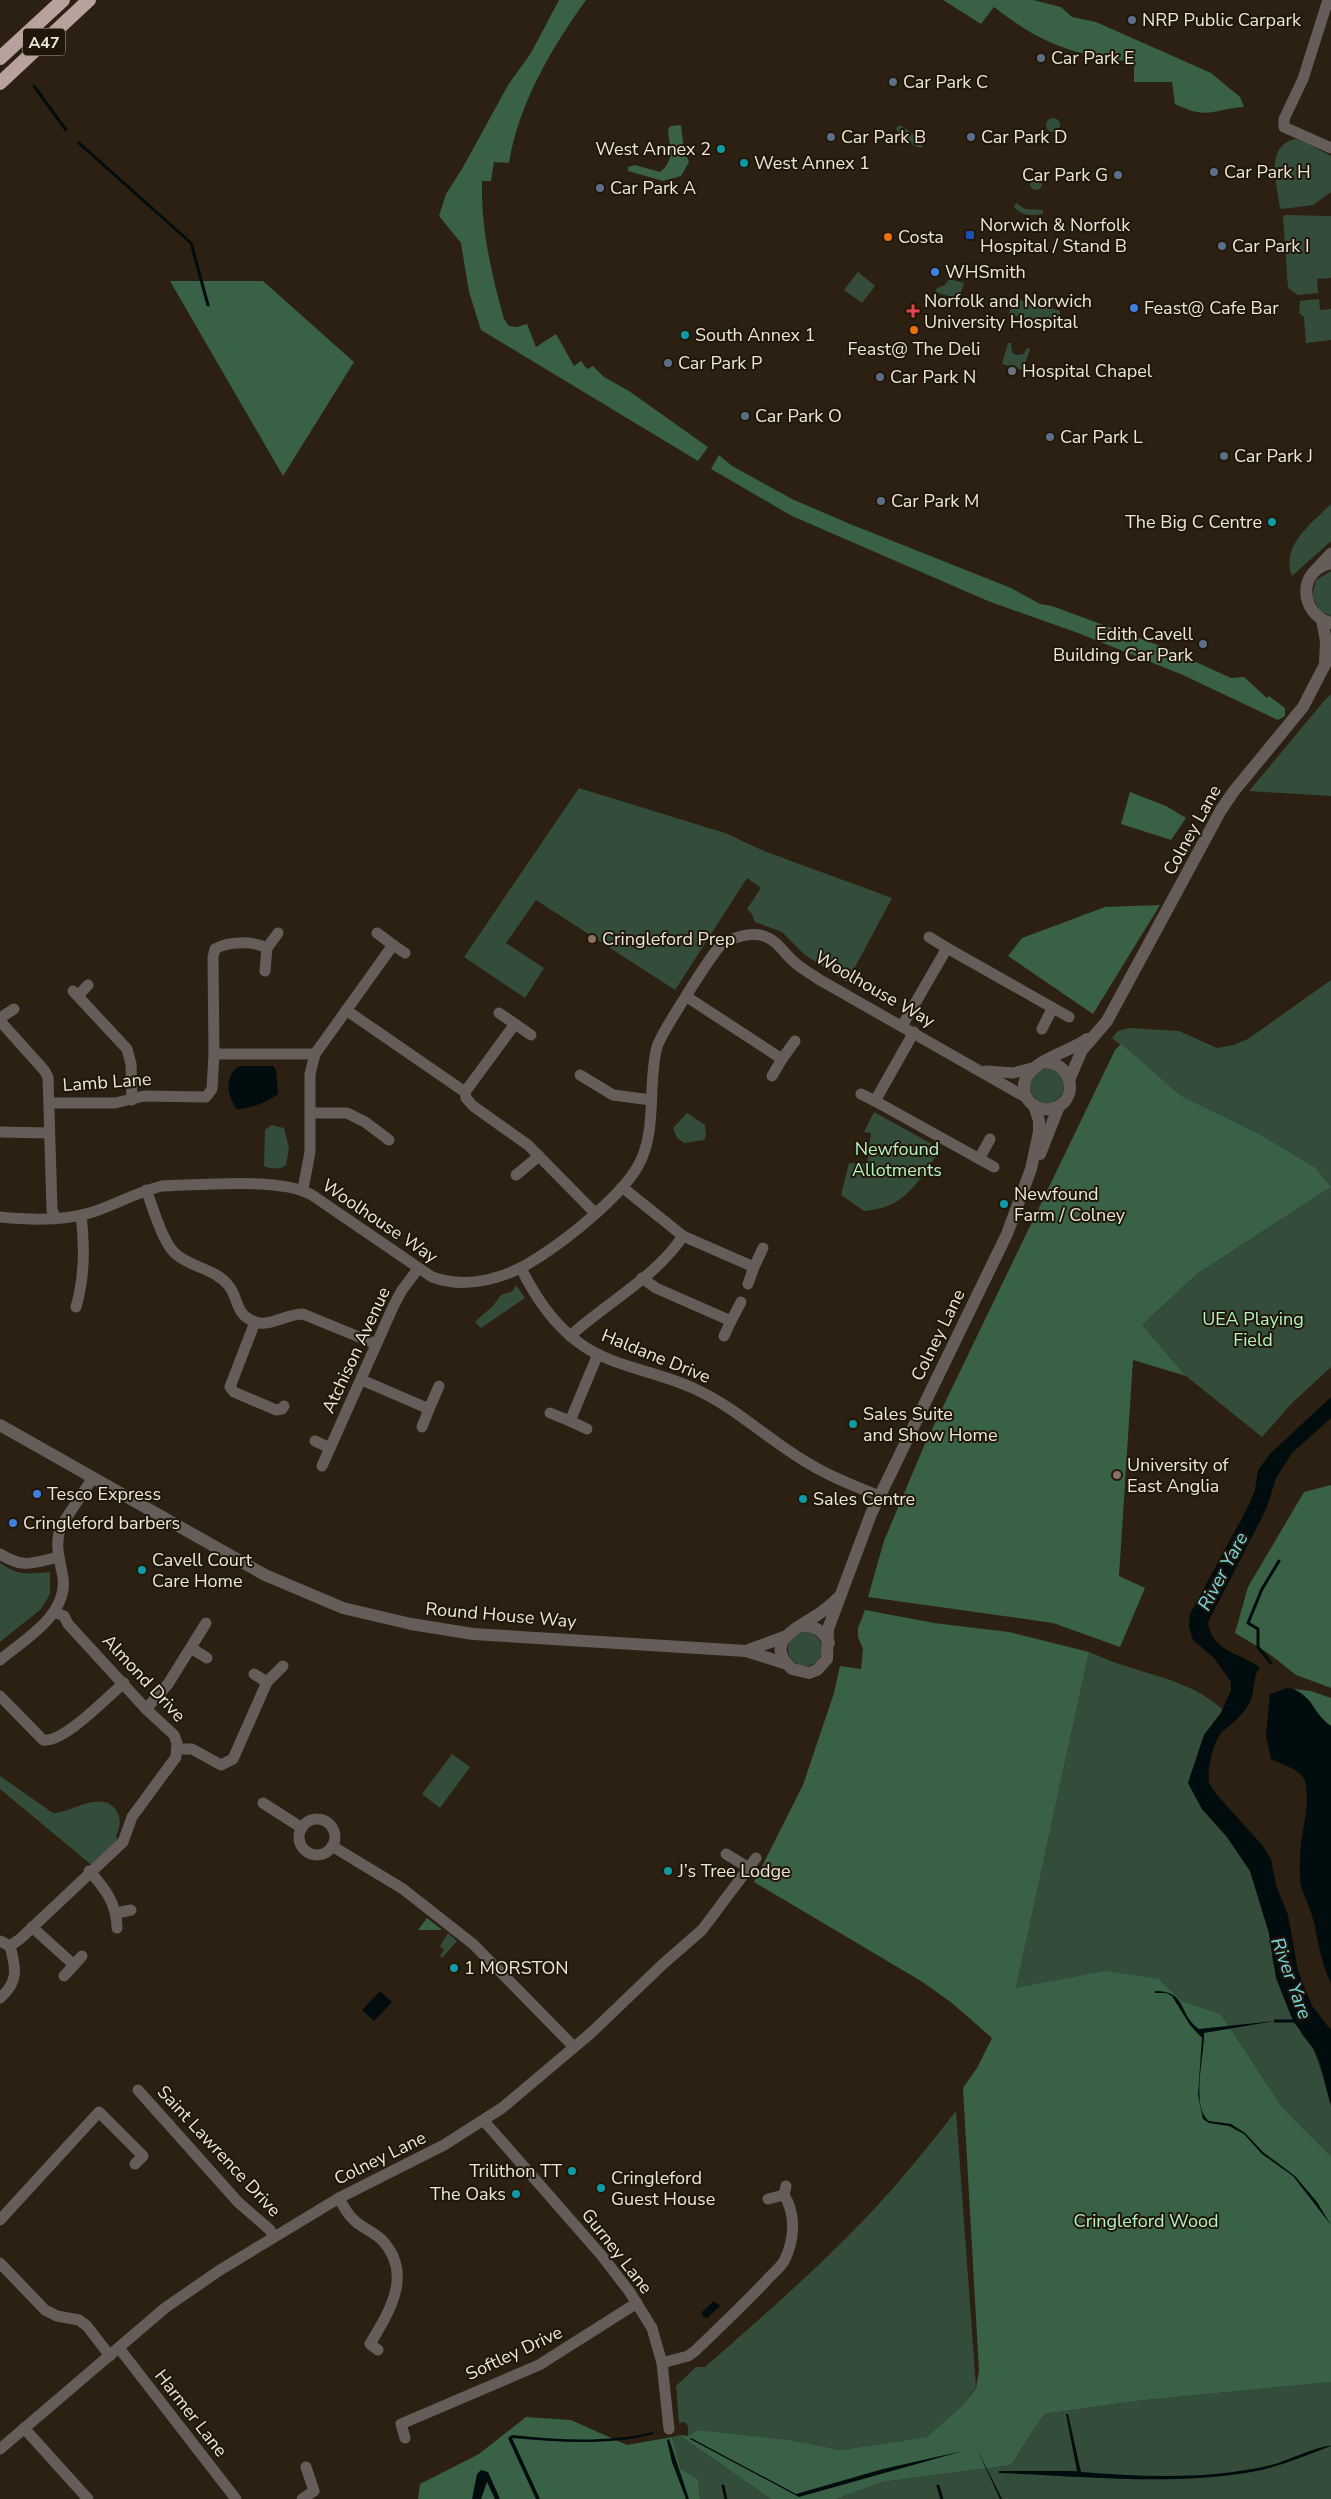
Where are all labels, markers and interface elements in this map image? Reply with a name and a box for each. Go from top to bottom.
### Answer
place label: NRP Public Carpark [1142,8,1302,32]
marker: NRP Public Carpark [1126,14,1138,26]
road number: A47 [23,28,65,56]
place label: Car Park E [1051,46,1135,70]
marker: Car Park E [1035,52,1047,64]
place label: Car Park C [903,70,988,94]
marker: Car Park C [887,76,899,88]
place label: Car Park B [841,125,926,149]
place label: Car Park D [981,125,1067,149]
marker: Car Park B [825,131,837,143]
marker: Car Park D [965,131,977,143]
place label: West Annex 2 [595,137,711,161]
marker: West Annex 2 [715,143,727,155]
place label: West Annex 1 [754,151,870,175]
marker: West Annex 1 [738,157,750,169]
place label: Car Park H [1224,160,1311,184]
place label: Car Park G [1022,163,1108,187]
marker: Car Park H [1208,166,1220,178]
marker: Car Park G [1112,169,1124,181]
place label: Car Park A [610,176,696,200]
marker: Car Park A [594,182,606,194]
place label: Norwich & Norfolk Hospital / Stand B [980,213,1131,258]
place label: Costa [898,225,944,249]
marker: Norwich & Norfolk Hospital / Stand B [964,229,976,241]
marker: Costa [882,231,894,243]
place label: Car Park I [1232,234,1310,258]
marker: Car Park I [1216,240,1228,252]
place label: WHSmith [945,260,1026,284]
marker: WHSmith [929,266,941,278]
place label: Norfolk and Norwich University Hospital [924,289,1092,334]
place label: Feast@ Cafe Bar [1144,296,1279,320]
marker: Feast@ Cafe Bar [1128,302,1140,314]
marker: Norfolk and Norwich University Hospital [906,304,920,318]
place label: South Annex 1 [695,323,815,347]
marker: Feast@ The Deli [908,324,920,336]
marker: South Annex 1 [679,329,691,341]
place label: Feast@ The Deli [848,337,980,361]
place label: Car Park P [678,351,762,375]
marker: Car Park P [662,357,674,369]
place label: Hospital Chapel [1022,359,1153,383]
place label: Car Park N [890,365,976,389]
marker: Hospital Chapel [1006,365,1018,377]
marker: Car Park N [874,371,886,383]
place label: Car Park O [755,404,842,428]
marker: Car Park O [739,410,751,422]
place label: Car Park L [1060,425,1143,449]
marker: Car Park L [1044,431,1056,443]
place label: Car Park J [1234,444,1313,468]
marker: Car Park J [1218,450,1230,462]
place label: Car Park M [891,489,979,513]
marker: Car Park M [875,495,887,507]
place label: The Big C Centre [1125,510,1262,534]
marker: The Big C Centre [1266,516,1278,528]
place label: Edith Cavell Building Car Park [1053,622,1194,667]
marker: Edith Cavell Building Car Park [1197,638,1209,650]
street label: Colney Lane [1157,781,1227,879]
place label: Cringleford Prep [602,927,735,951]
marker: Cringleford Prep [586,933,598,945]
street label: Woolhouse Way [811,945,940,1033]
street label: Lamb Lane [62,1067,152,1097]
park label: Newfound Allotments [852,1137,942,1182]
street label: Woolhouse Way [317,1173,443,1269]
place label: Newfound Farm / Colney [1014,1182,1126,1227]
marker: Newfound Farm / Colney [998,1198,1010,1210]
street label: Atchison Avenue [316,1283,396,1417]
street label: Colney Lane [905,1285,971,1385]
park label: UEA Playing Field [1202,1307,1304,1352]
street label: Haldane Drive [598,1323,714,1389]
place label: Sales Suite and Show Home [863,1402,998,1447]
marker: Sales Suite and Show Home [847,1418,859,1430]
place label: University of East Anglia [1127,1453,1230,1498]
marker: University of East Anglia [1111,1469,1123,1481]
place label: Tesco Express [47,1482,161,1506]
place label: Sales Centre [813,1487,915,1511]
marker: Tesco Express [31,1488,43,1500]
marker: Sales Centre [797,1493,809,1505]
place label: Cringleford barbers [23,1511,180,1535]
marker: Cringleford barbers [7,1517,19,1529]
water label: River Yare [1191,1528,1254,1615]
place label: Cavell Court Care Home [152,1548,253,1593]
marker: Cavell Court Care Home [136,1564,148,1576]
street label: Round House Way [425,1596,578,1634]
street label: Almond Drive [97,1629,191,1727]
place label: J’s Tree Lodge [677,1859,791,1883]
marker: J’s Tree Lodge [662,1865,674,1877]
water label: River Yare [1264,1934,1318,2023]
place label: 1 MORSTON [464,1956,569,1980]
marker: 1 MORSTON [448,1962,460,1974]
street label: Saint Lawrence Drive [152,2080,286,2222]
street label: Colney Lane [330,2125,430,2191]
place label: Trilithon TT [469,2159,562,2183]
marker: Trilithon TT [566,2165,578,2177]
place label: Cringleford Guest House [611,2166,715,2211]
place label: The Oaks [430,2182,506,2206]
marker: Cringleford Guest House [595,2182,607,2194]
marker: The Oaks [510,2188,522,2200]
street label: Gurney Lane [576,2203,658,2299]
park label: Cringleford Wood [1074,2209,1218,2233]
street label: Softley Drive [462,2320,566,2386]
street label: Harmer Lane [149,2364,233,2462]

